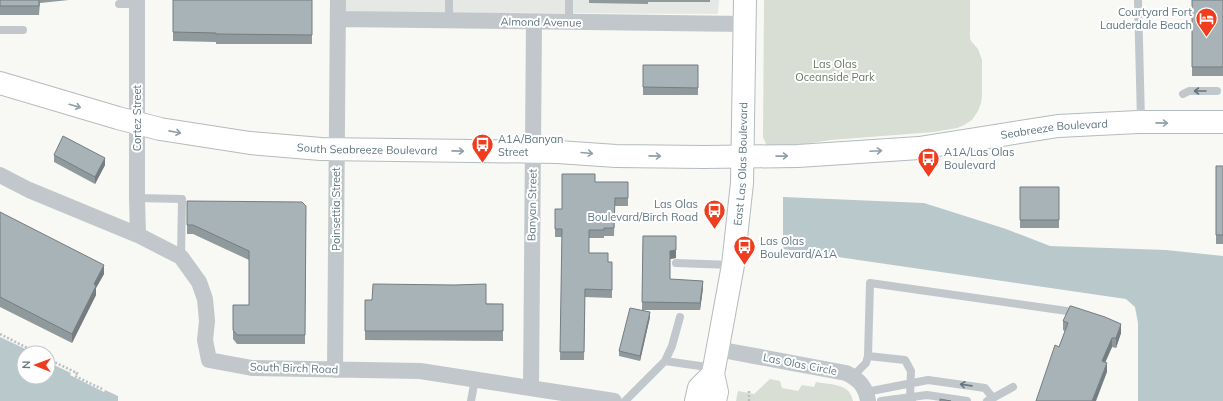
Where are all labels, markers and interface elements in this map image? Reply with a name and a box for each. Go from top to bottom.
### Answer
place label: Courtyard Fort Lauderdale Beach [1100,5,1192,32]
hotel icon: Courtyard Fort Lauderdale Beach [1194,5,1220,38]
street label: Almond Avenue [500,14,582,30]
park label: Las Olas Oceanside Park [795,57,875,84]
street label: Cortez Street [130,85,144,151]
one-way arrow [1194,87,1207,95]
street label: East Las Olas Boulevard [730,102,750,226]
one-way arrow [69,103,82,110]
street label: Seabreeze Boulevard [1000,117,1108,142]
one-way arrow [1155,119,1168,126]
one-way arrow [168,128,181,136]
bus stop icon: A1A/Banyan Street [470,132,496,165]
place label: A1A/Banyan Street [498,132,564,159]
street label: South Seabreeze Boulevard [296,140,438,157]
bus stop icon: A1A/Las Olas Boulevard [916,145,942,178]
place label: A1A/Las Olas Boulevard [944,145,1014,172]
one-way arrow [451,147,464,154]
one-way arrow [869,148,882,155]
one-way arrow [580,150,593,157]
one-way arrow [648,152,661,160]
one-way arrow [775,152,788,160]
street label: Poinsettia Street [329,167,343,251]
street label: Banyan Street [524,168,540,241]
place label: Las Olas Boulevard/Birch Road [588,197,698,224]
bus stop icon: Las Olas Boulevard/Birch Road [701,197,727,230]
bus stop icon: Las Olas Boulevard/A1A [731,234,757,267]
place label: Las Olas Boulevard/A1A [760,234,837,261]
north arrow [16,345,56,385]
street label: Las Olas Circle [762,350,838,378]
street label: South Birch Road [250,359,338,377]
text: N [19,361,33,369]
one-way arrow [960,381,973,389]

